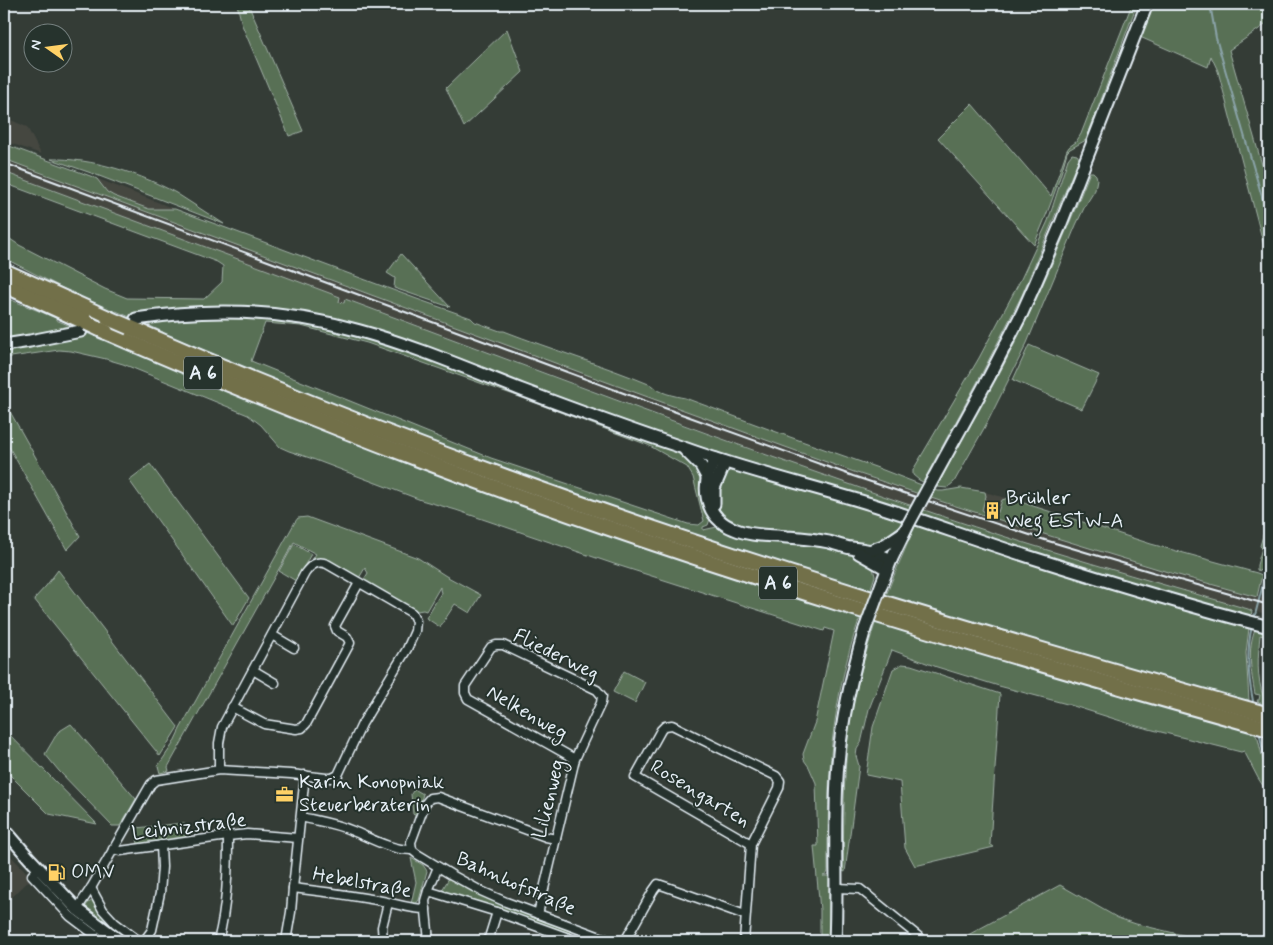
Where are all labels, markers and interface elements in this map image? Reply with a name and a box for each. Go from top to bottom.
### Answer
north arrow [22,22,72,72]
text: N [26,38,46,52]
road number: A 6 [184,356,222,389]
place label: Brühler Weg ESTW-A [1006,485,1124,537]
building icon: Brühler Weg ESTW-A [982,500,1002,520]
road number: A 6 [759,566,797,600]
street label: Fliederweg [509,623,603,687]
street label: Nelkenweg [481,679,572,748]
street label: Rosengarten [645,754,755,834]
street label: Lilienweg [526,757,573,842]
place label: Karin Konopniak Steuerberaterin [299,769,444,819]
office icon: Karin Konopniak Steuerberaterin [275,784,295,804]
street label: Leibnizstraße [130,807,248,847]
street label: Bahnhofstraße [452,846,580,923]
place label: OMV [71,859,115,886]
street label: Hebelstraße [310,861,414,905]
fuel station icon: OMV [47,862,67,882]

